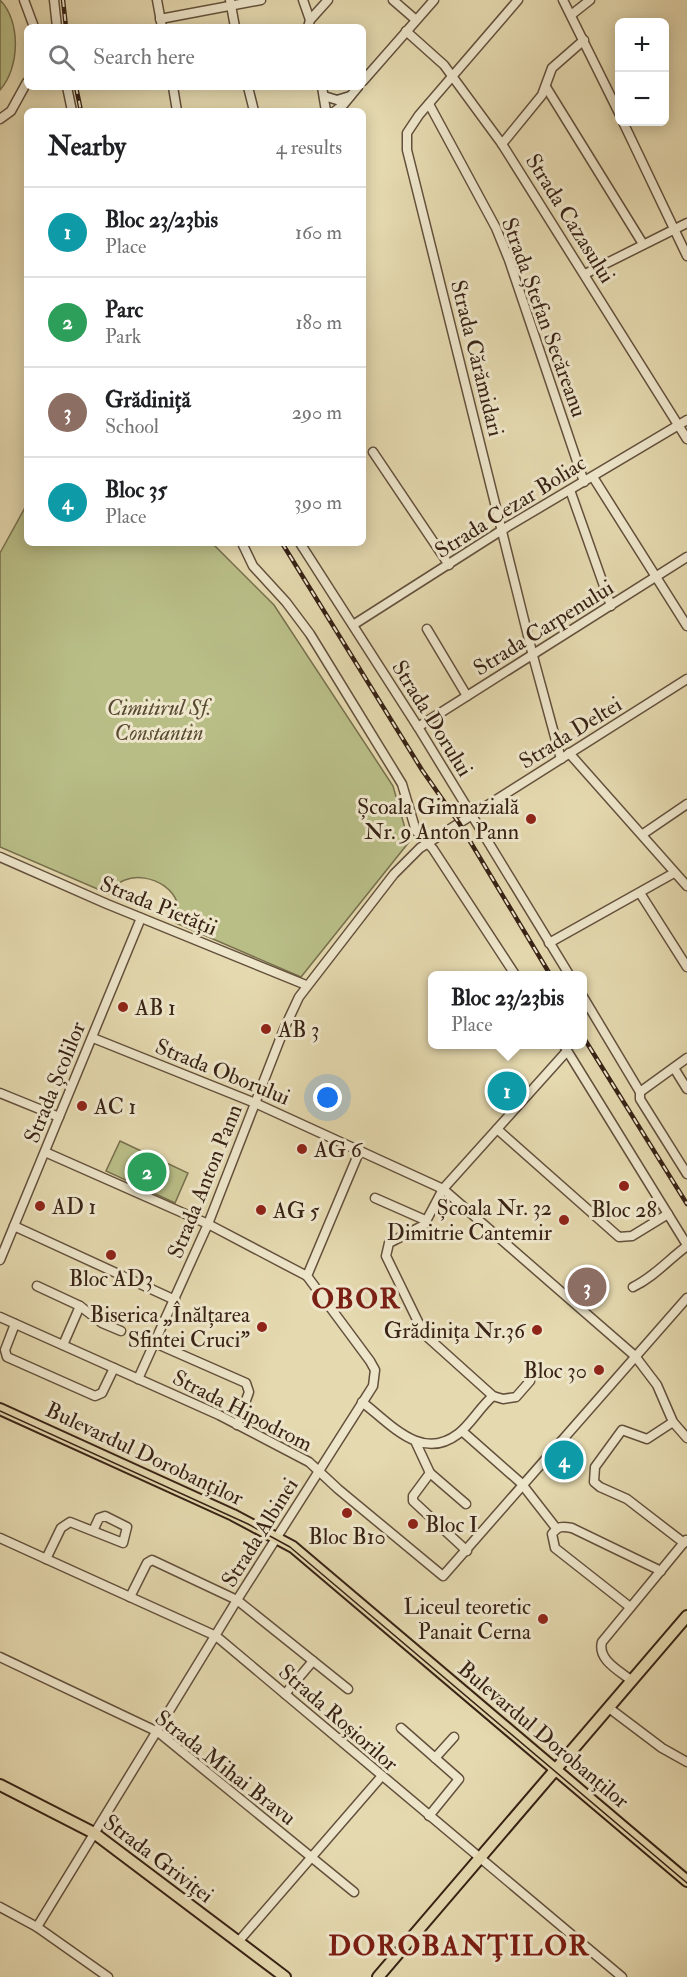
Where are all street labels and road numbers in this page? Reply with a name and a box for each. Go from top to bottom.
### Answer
street label: Strada Cazasului [519,149,621,289]
street label: Strada Ștefan Secăreanu [495,214,593,421]
street label: Strada Cărămidari [444,277,510,439]
street label: Strada Cezar Boliac [430,449,592,565]
street label: Strada Carpenului [468,573,619,683]
street label: Strada Dorului [385,655,479,782]
street label: Strada Deltei [514,690,627,775]
street label: Strada Pietății [96,870,221,942]
street label: Strada Școlilor [18,1017,92,1147]
street label: Strada Oborului [151,1032,294,1112]
street label: Strada Anton Pann [161,1100,249,1263]
street label: Strada Hipodrom [167,1364,317,1459]
street label: Bulevardul Dorobanților [41,1396,249,1512]
street label: Strada Albinei [215,1473,305,1592]
street label: Bulevardul Dorobanților [452,1655,635,1815]
street label: Strada Roșiorilor [273,1658,405,1778]
street label: Strada Mihai Bravu [149,1704,302,1832]
street label: Strada Griviței [98,1808,219,1910]

